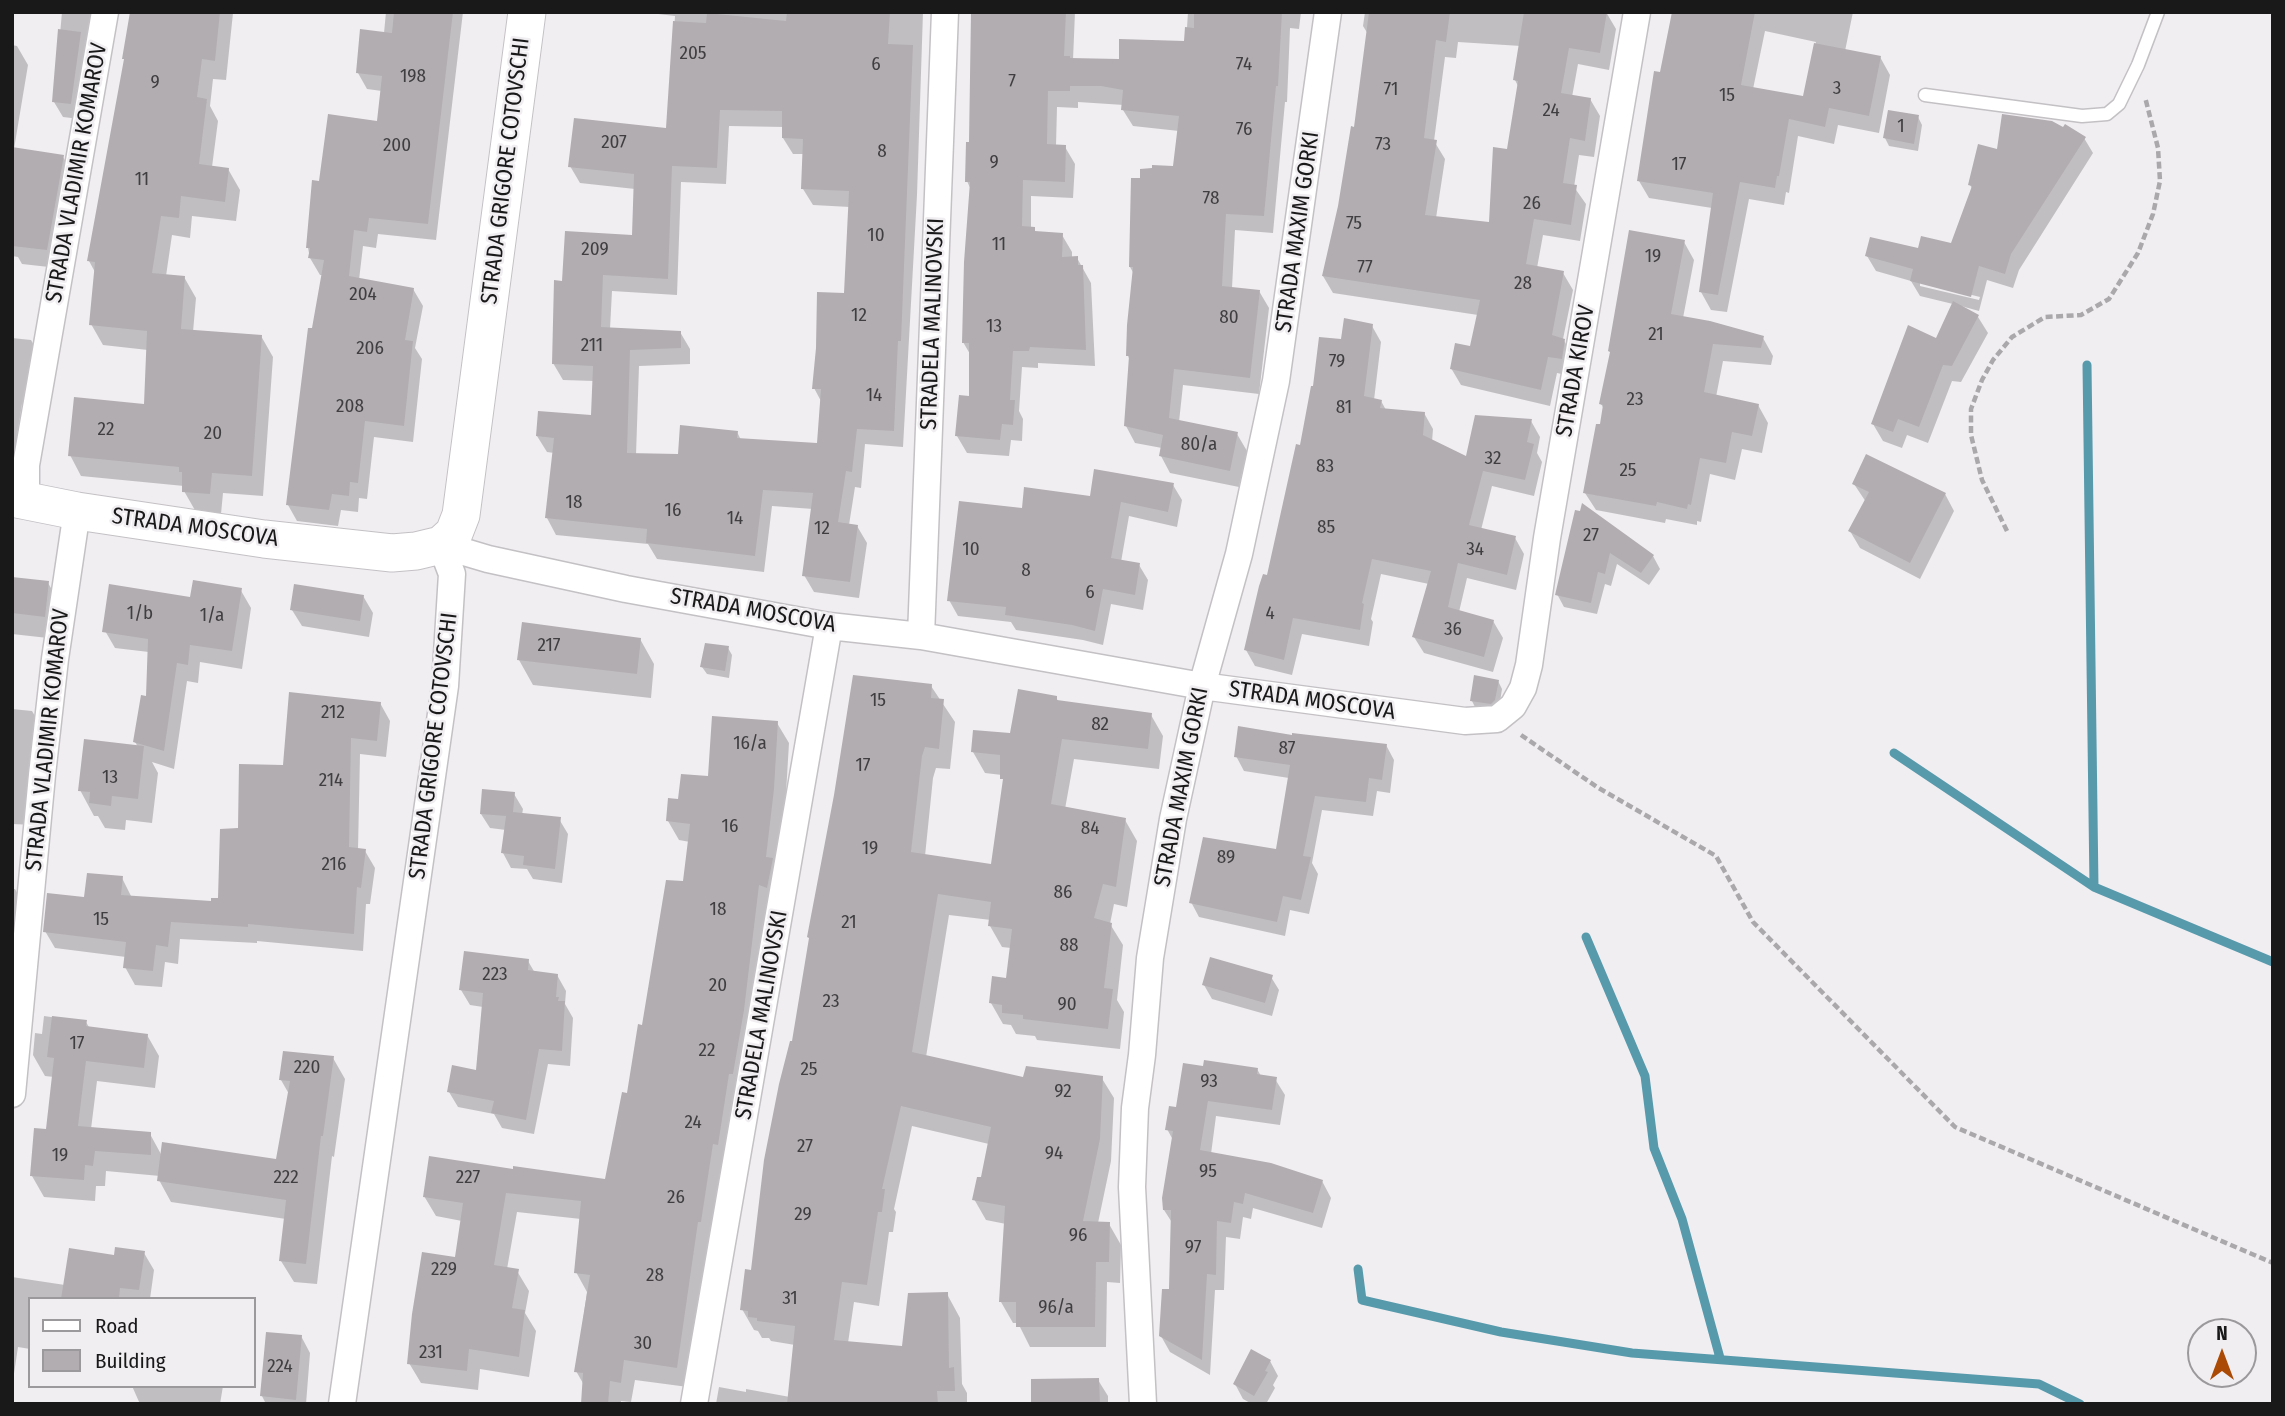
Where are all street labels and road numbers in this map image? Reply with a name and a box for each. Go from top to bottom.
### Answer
street label: STRADA GRIGORE COTOVSCHI [476,36,536,306]
street label: STRADA VLADIMIR KOMAROV [41,41,113,305]
street label: STRADA MAXIM GORKI [1270,130,1326,334]
street label: STRADELA MALINOVSKI [916,218,950,430]
street label: STRADA KIROV [1551,303,1601,439]
street label: STRADA MOSCOVA [110,503,280,553]
street label: STRADA MOSCOVA [668,583,838,639]
street label: STRADA VLADIMIR KOMAROV [21,608,75,872]
street label: STRADA GRIGORE COTOVSCHI [404,611,464,881]
street label: STRADA MOSCOVA [1227,676,1397,726]
street label: STRADA MAXIM GORKI [1149,685,1215,889]
street label: STRADELA MALINOVSKI [730,908,794,1122]

